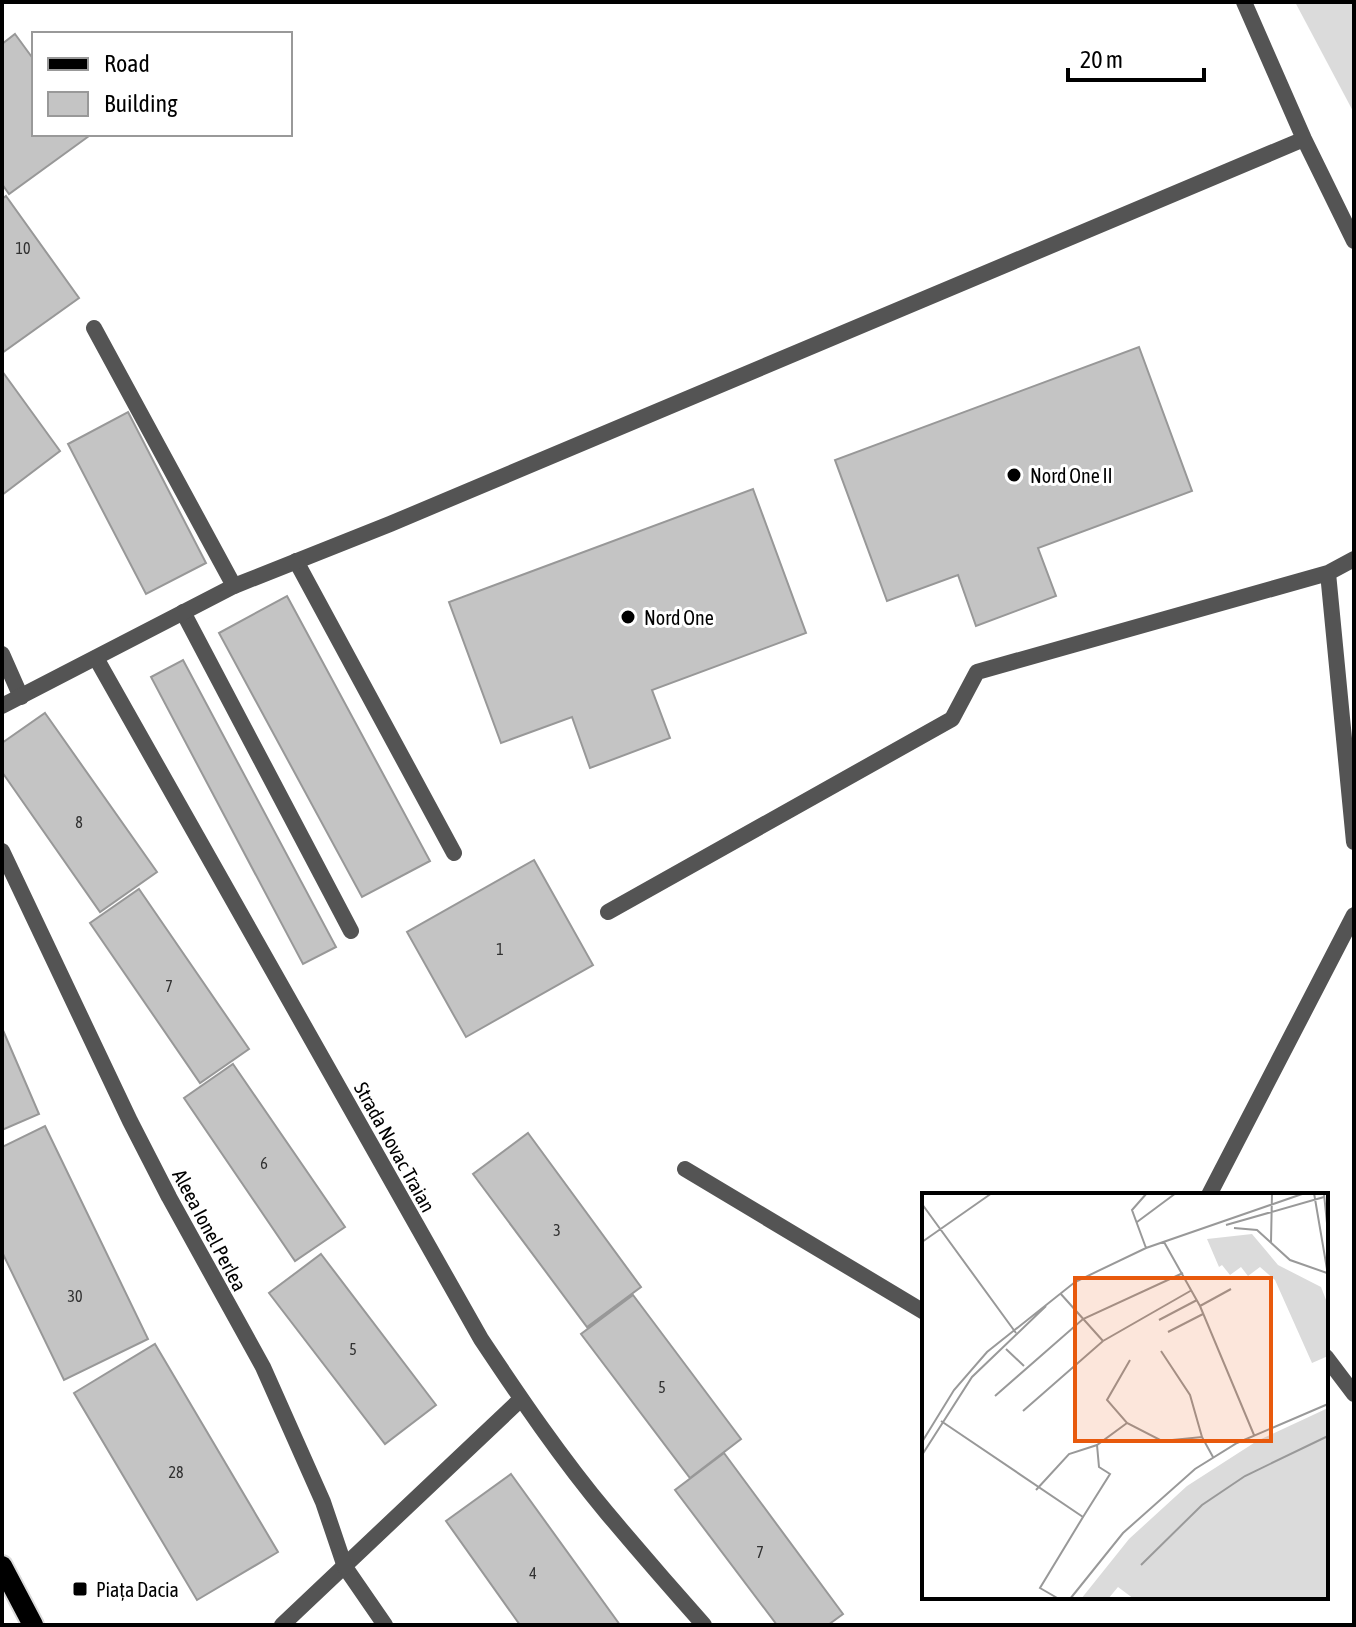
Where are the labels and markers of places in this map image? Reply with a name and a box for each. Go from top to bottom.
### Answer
place label: Nord One II [1030,464,1113,487]
marker: Nord One II [1005,466,1023,484]
place label: Nord One [644,606,714,629]
marker: Nord One [619,608,637,626]
place label: Piața Dacia [96,1578,179,1601]
marker: Piața Dacia [71,1580,89,1598]

